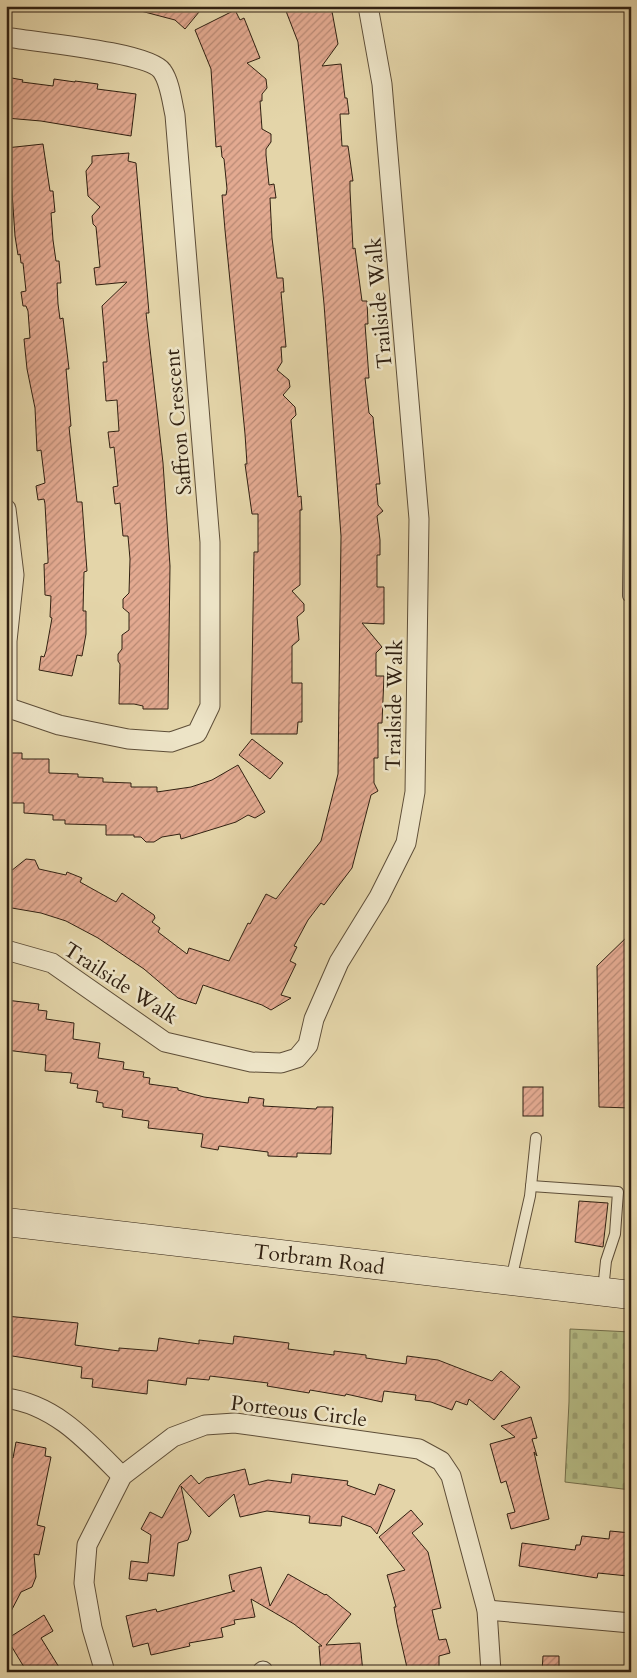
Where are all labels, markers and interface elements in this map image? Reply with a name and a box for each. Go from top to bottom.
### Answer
street label: Trailside Walk [359,235,400,370]
street label: Saffron Crescent [158,347,199,496]
street label: Trailside Walk [379,638,410,771]
street label: Trailside Walk [58,935,184,1032]
street label: Torbram Road [252,1237,386,1282]
street label: Porteous Circle [229,1389,369,1434]

